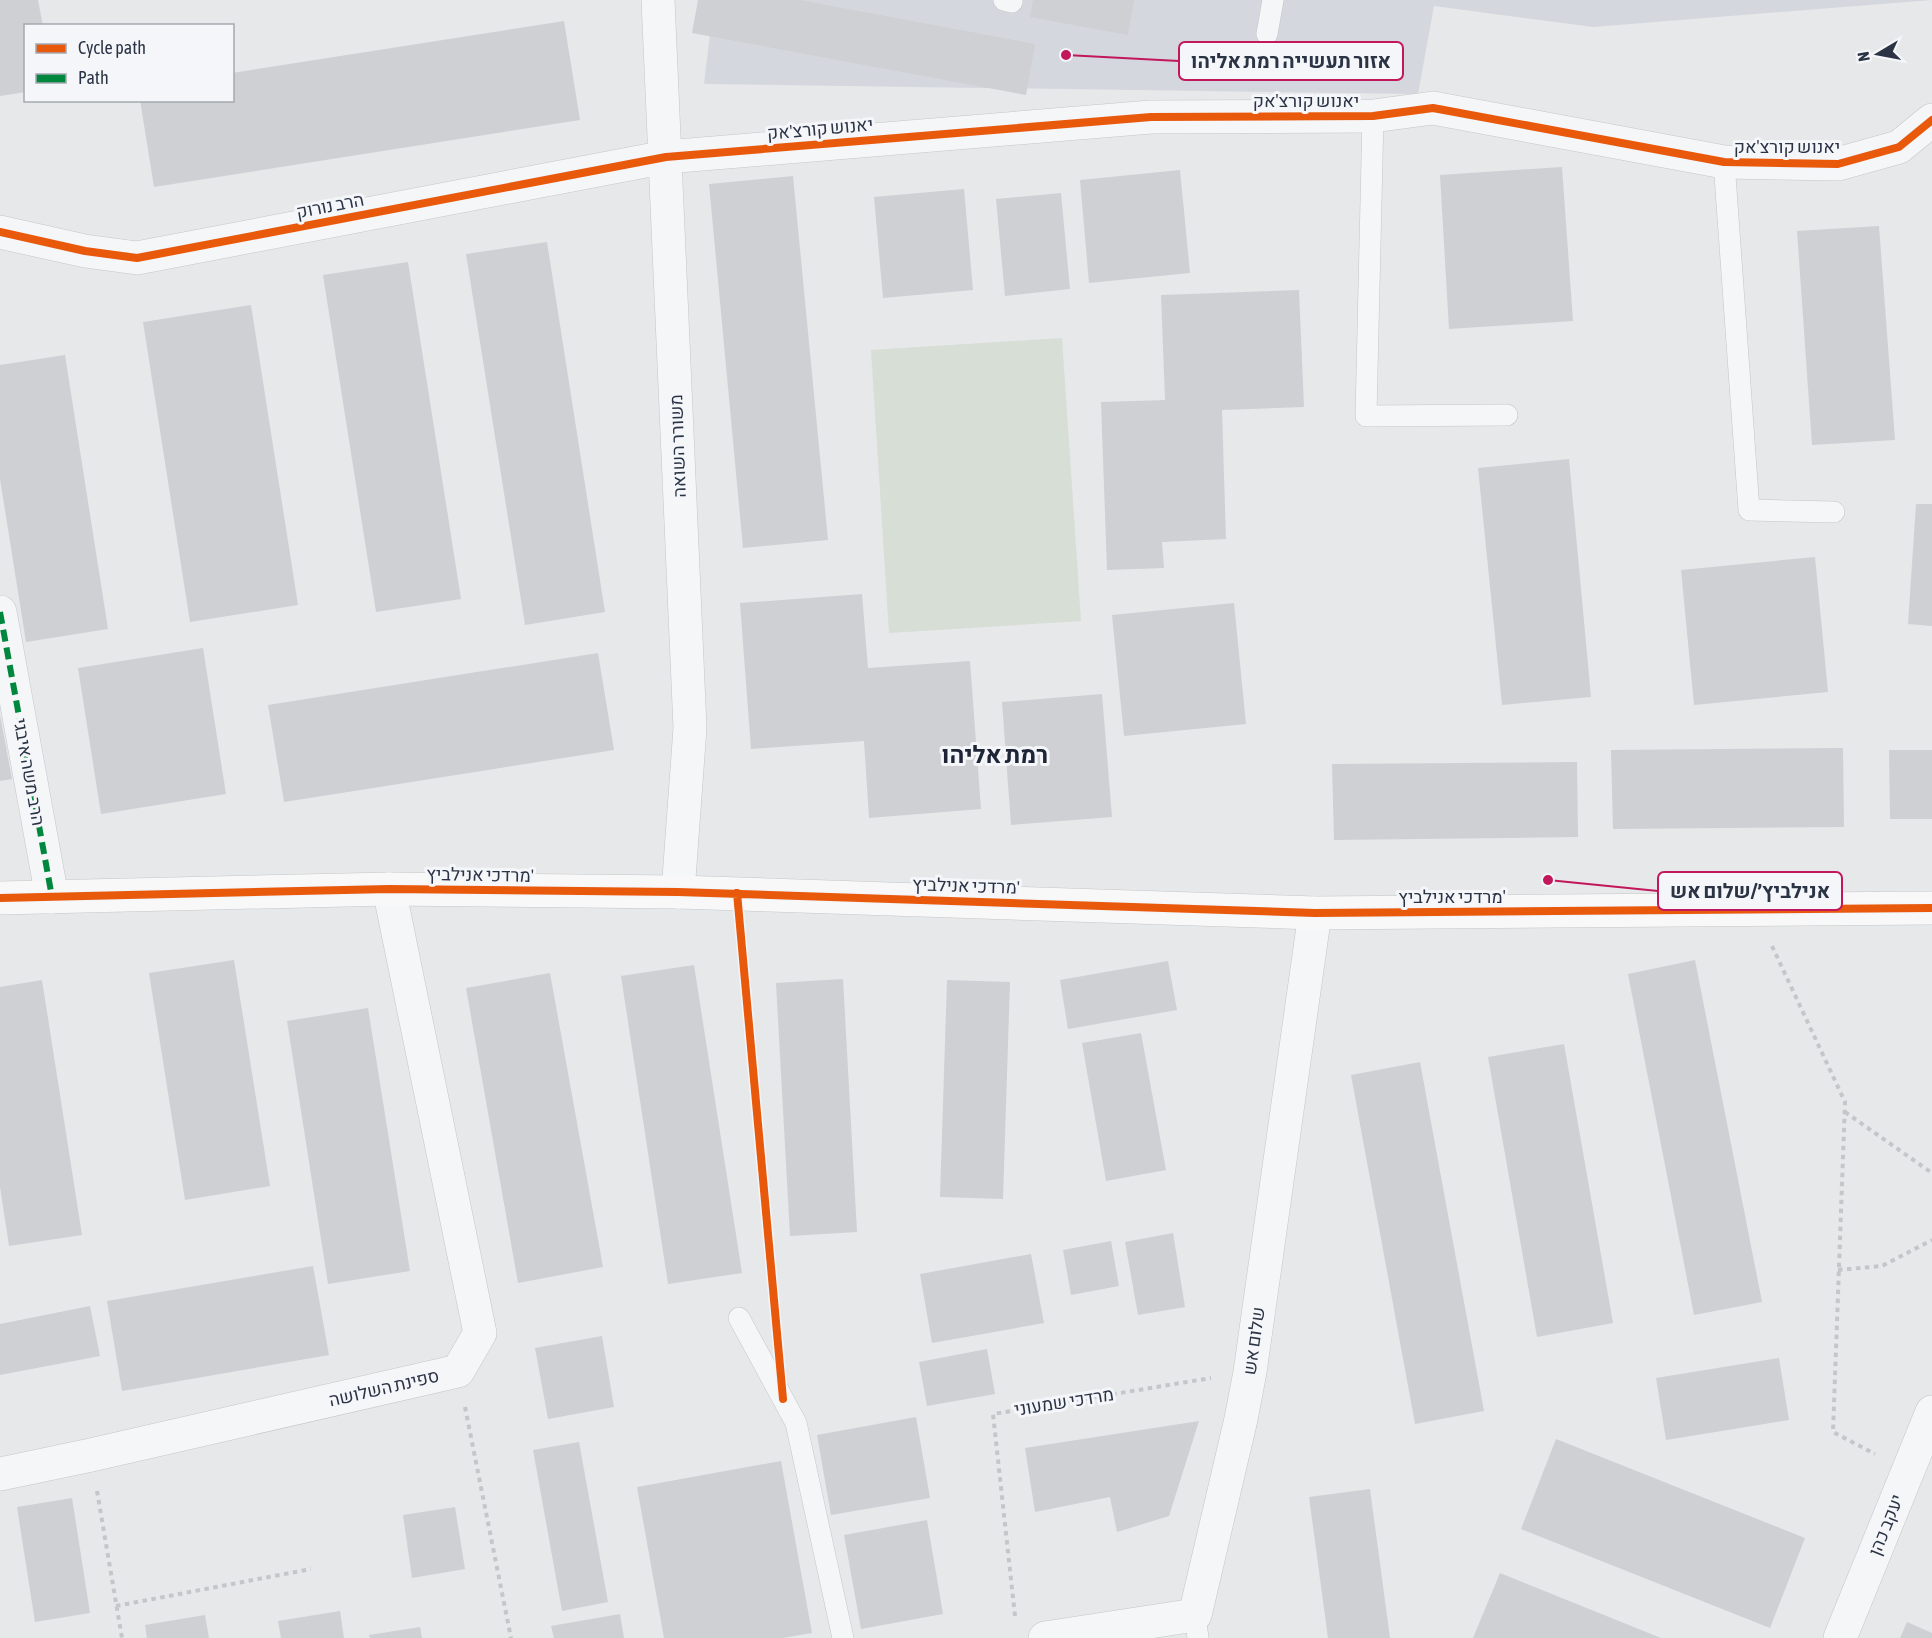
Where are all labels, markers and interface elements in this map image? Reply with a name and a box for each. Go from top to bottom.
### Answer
legend [24,24,234,102]
north arrow [1848,24,1908,84]
text: Cycle path [78,37,146,58]
callout: אזור תעשייה רמת אליהו [1179,42,1403,80]
text: אזור תעשייה רמת אליהו [1191,49,1391,72]
text: N [1854,50,1873,63]
text: Path [78,67,109,88]
street label: יאנוש קורצ'אק [1253,90,1359,111]
street label: יאנוש קורצ'אק [766,113,874,144]
street label: יאנוש קורצ'אק [1734,136,1840,157]
street label: הרב נורוק [294,189,366,222]
street label: משורר השואה [665,394,690,498]
street label: הרב משה איבגי [10,716,49,827]
district label: רמת אליהו [942,741,1048,768]
street label: מרדכי אנילביץ' [426,863,534,886]
callout: אנילביץ׳/שלום אש [1658,872,1842,910]
street label: מרדכי אנילביץ' [912,873,1020,898]
text: אנילביץ׳/שלום אש [1670,879,1830,902]
street label: מרדכי אנילביץ' [1398,886,1506,907]
street label: שלום אש [1238,1306,1269,1376]
street label: ספינת השלושה [327,1365,441,1410]
street label: מרדכי שמעוני [1013,1383,1115,1420]
street label: יעקב כהן [1864,1491,1907,1559]

